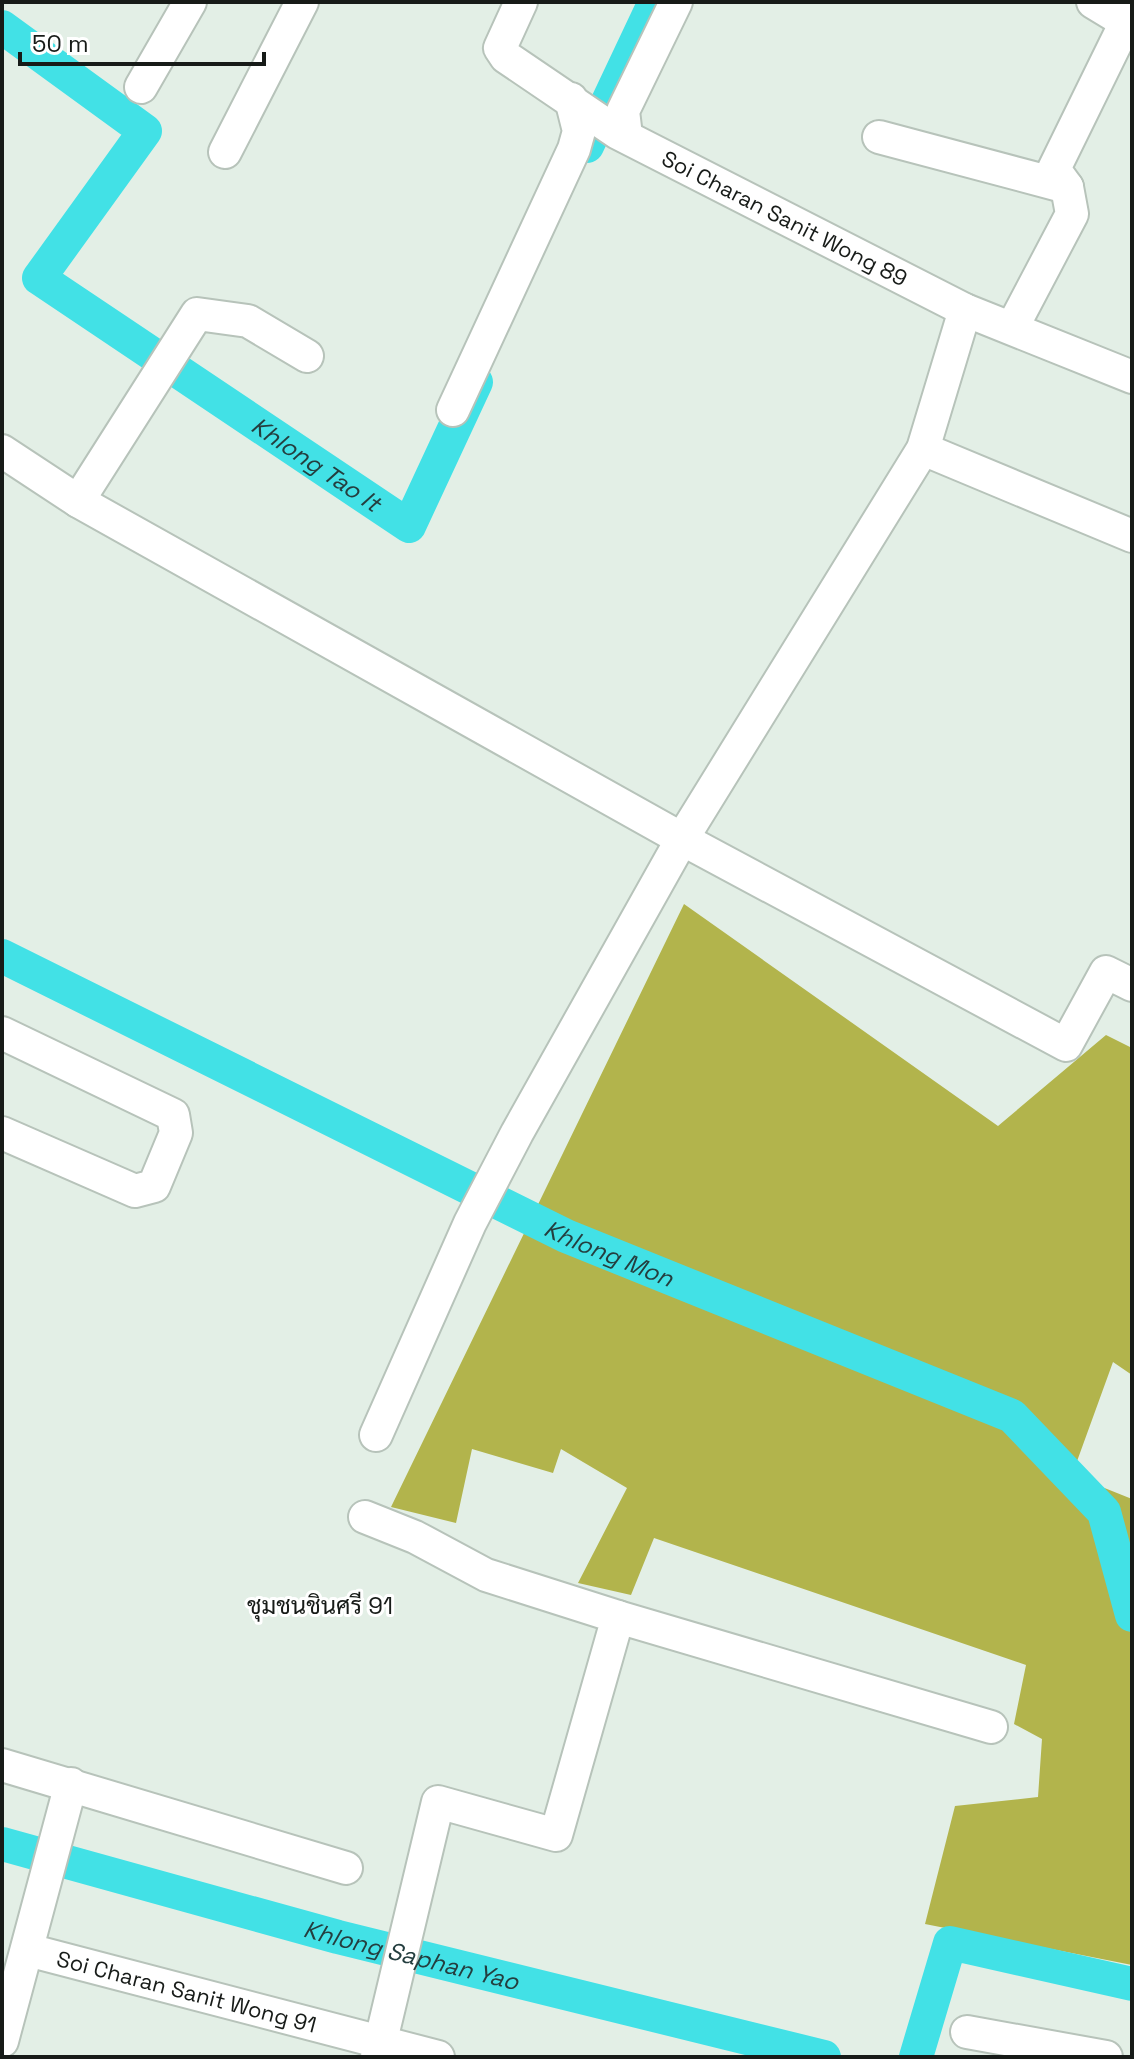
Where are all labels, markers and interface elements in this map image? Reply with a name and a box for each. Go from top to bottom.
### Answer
scale bar [20,16,264,66]
text: 50 m [32,28,89,59]
street label: Soi Charan Sanit Wong 89 [657,144,912,292]
water label: Khlong Tao It [246,410,389,519]
water label: Khlong Mon [539,1212,679,1294]
district label: ชุมชนชินศรี 91 [247,1590,393,1622]
water label: Khlong Saphan Yao [300,1913,523,1997]
street label: Soi Charan Sanit Wong 91 [54,1944,320,2039]

